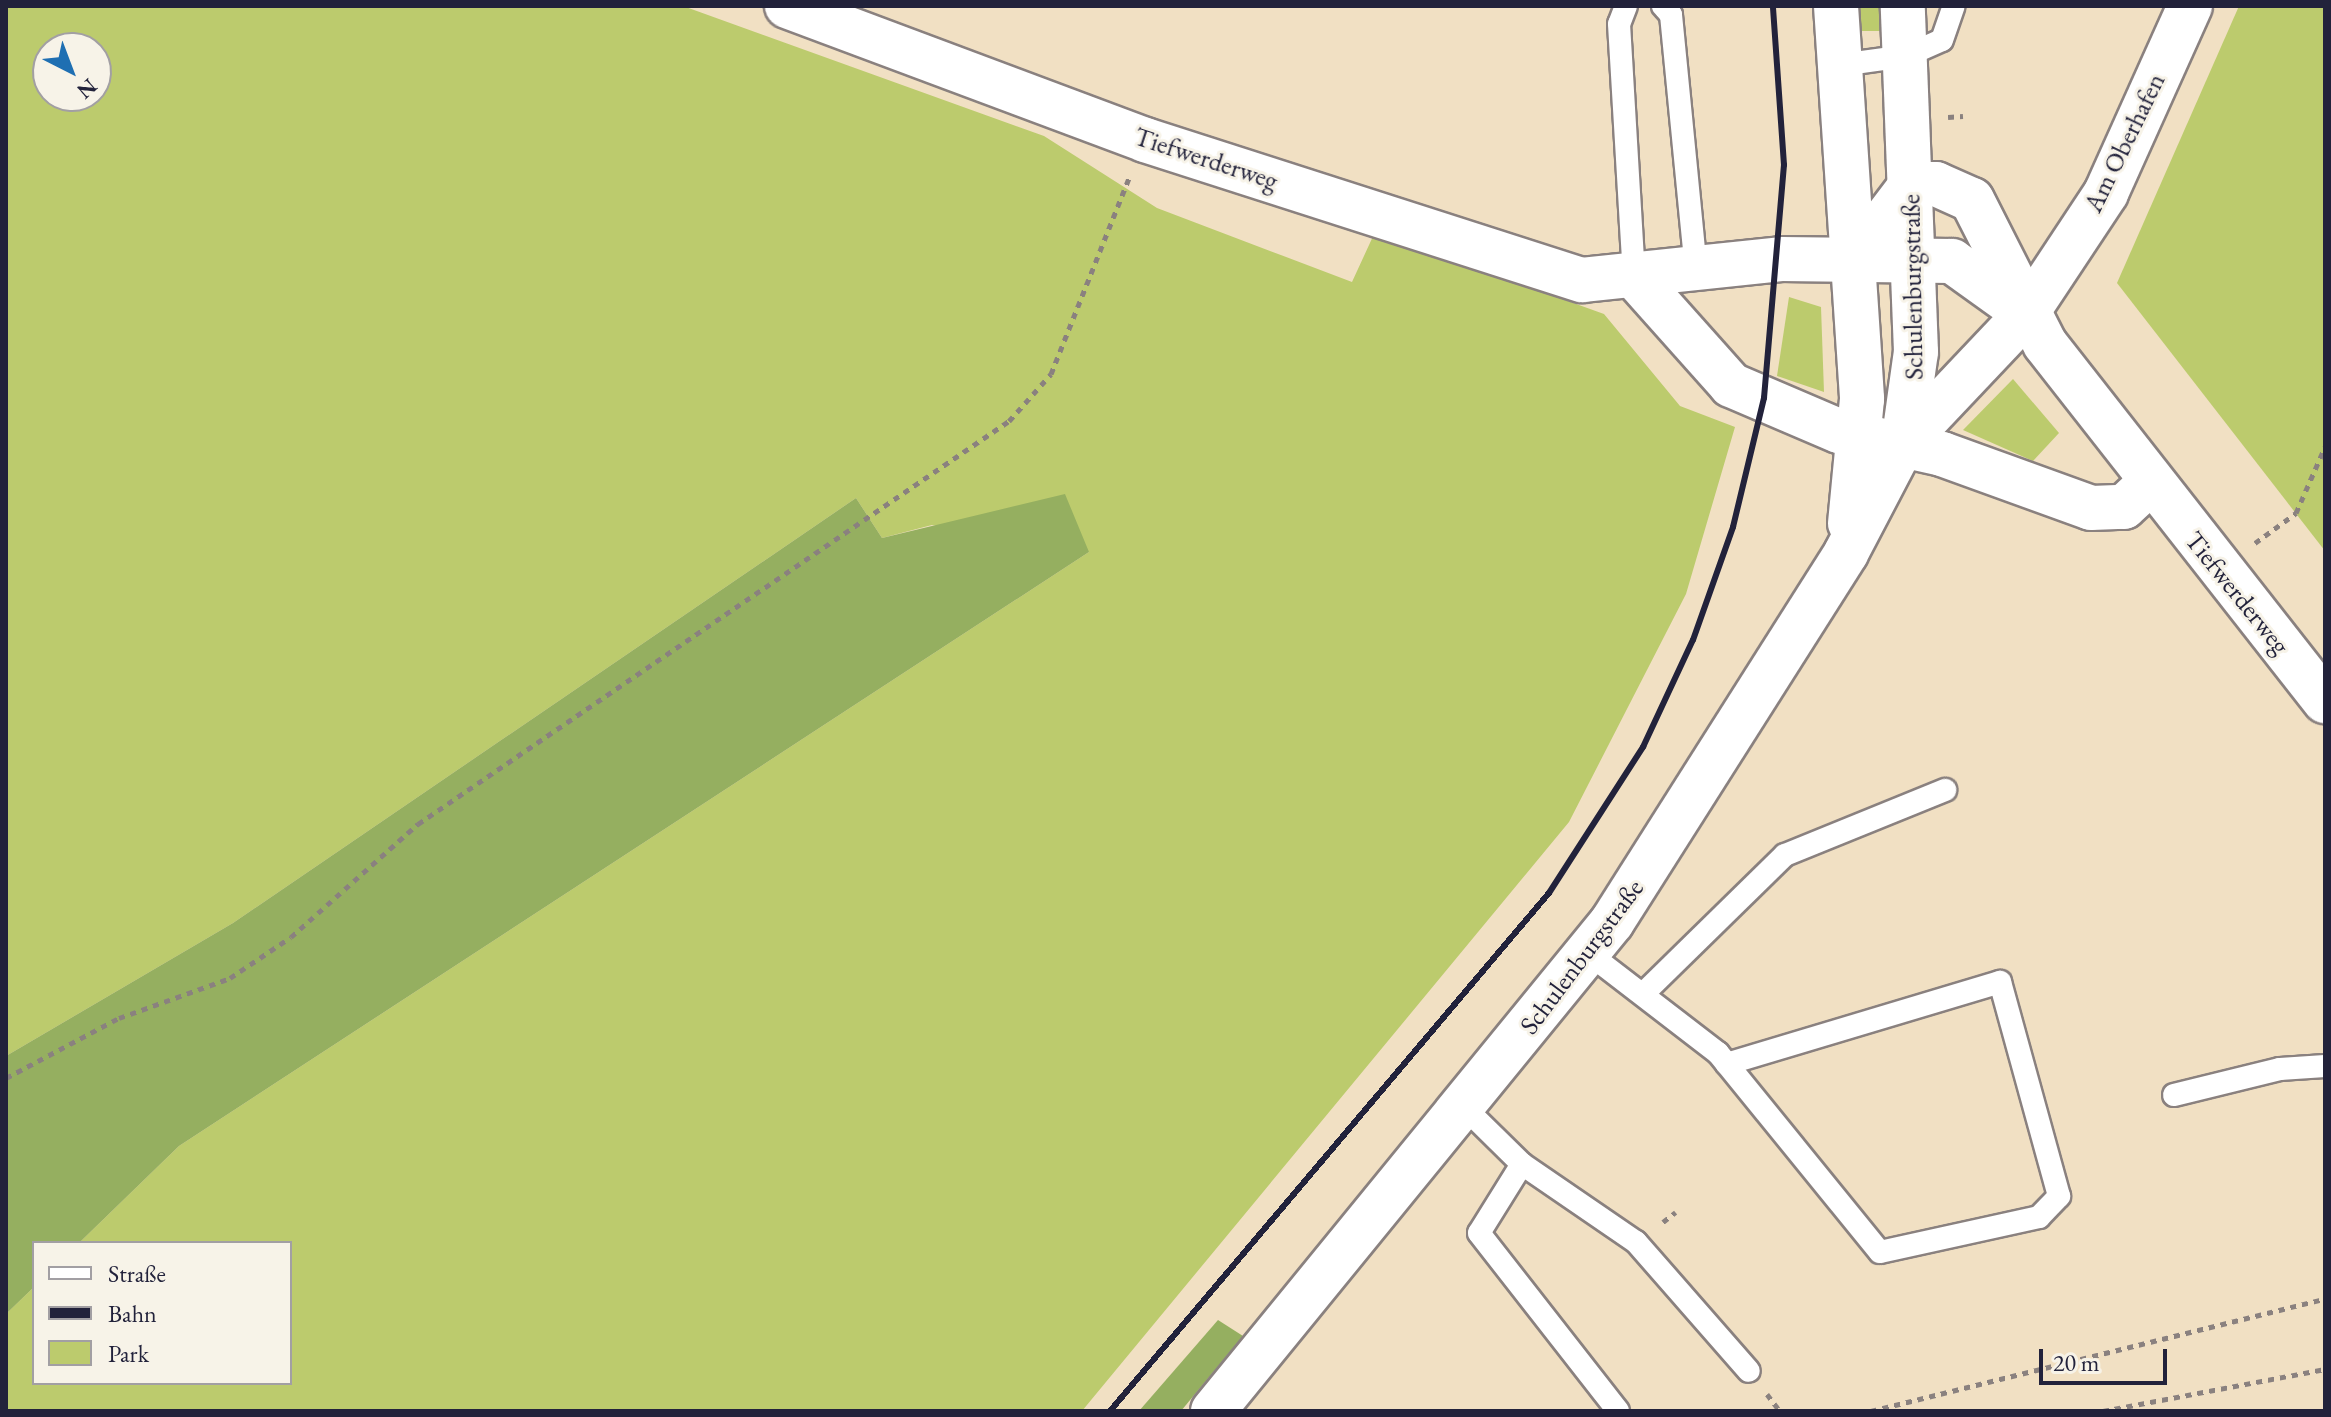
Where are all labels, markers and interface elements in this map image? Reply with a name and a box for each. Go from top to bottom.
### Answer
north arrow [32,32,112,112]
street label: Am Oberhafen [2078,68,2172,218]
text: N [71,72,103,105]
street label: Tiefwerderweg [1130,121,1282,197]
street label: Schulenburgstraße [1896,194,1930,380]
street label: Tiefwerderweg [2178,525,2296,661]
street label: Schulenburgstraße [1514,873,1650,1041]
legend [32,1241,292,1385]
text: Straße [108,1258,166,1289]
text: Bahn [108,1298,157,1329]
scale bar [2043,1333,2171,1383]
text: Park [108,1338,149,1369]
text: 20 m [2053,1347,2100,1378]

